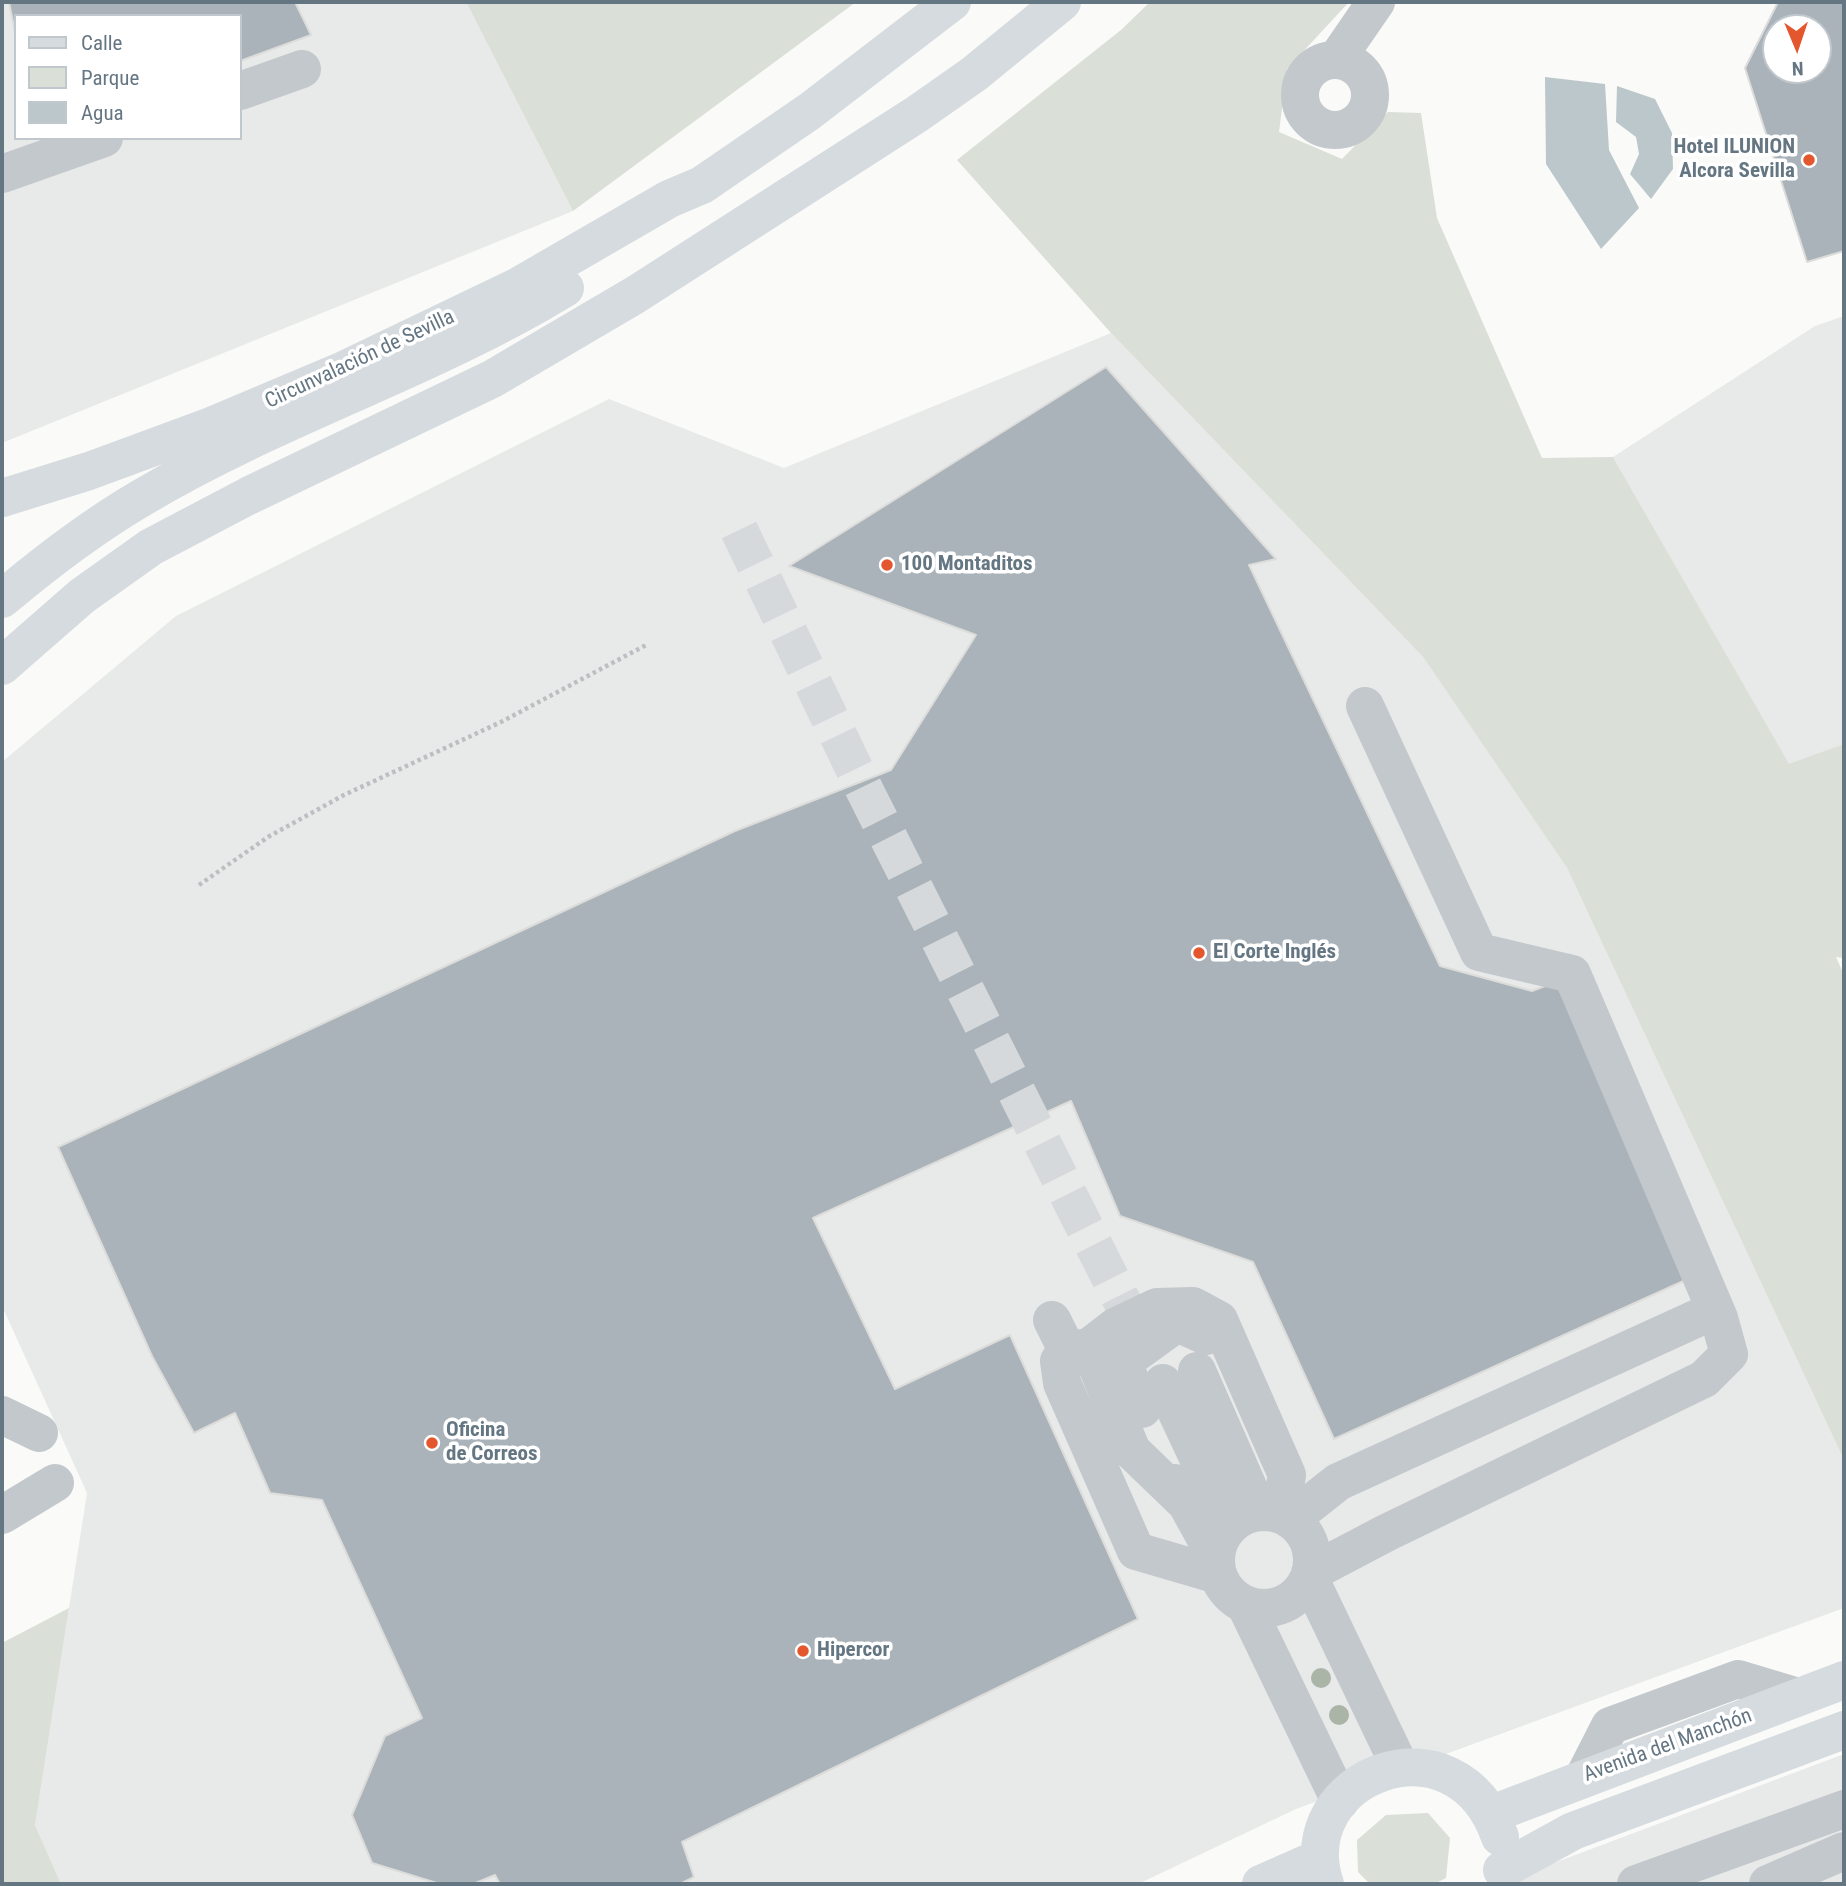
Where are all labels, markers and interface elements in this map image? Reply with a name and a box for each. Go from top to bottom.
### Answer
legend [14,14,242,140]
north arrow [1762,14,1832,84]
text: Calle [81,31,122,55]
text: N [1791,57,1804,80]
text: Parque [81,66,139,90]
text: Agua [81,101,124,125]
place label: Hotel ILUNION Alcora Sevilla [1674,135,1795,185]
marker: Hotel ILUNION Alcora Sevilla [1801,152,1817,168]
street label: Circunvalación de Sevilla [261,305,459,415]
place label: 100 Montaditos [901,552,1033,578]
marker: 100 Montaditos [879,557,895,573]
place label: El Corte Inglés [1213,940,1336,966]
marker: El Corte Inglés [1191,945,1207,961]
place label: Oficina de Correos [446,1418,537,1468]
marker: Oficina de Correos [424,1435,440,1451]
place label: Hipercor [817,1638,889,1664]
marker: Hipercor [795,1643,811,1659]
street label: Avenida del Manchón [1580,1704,1756,1788]

